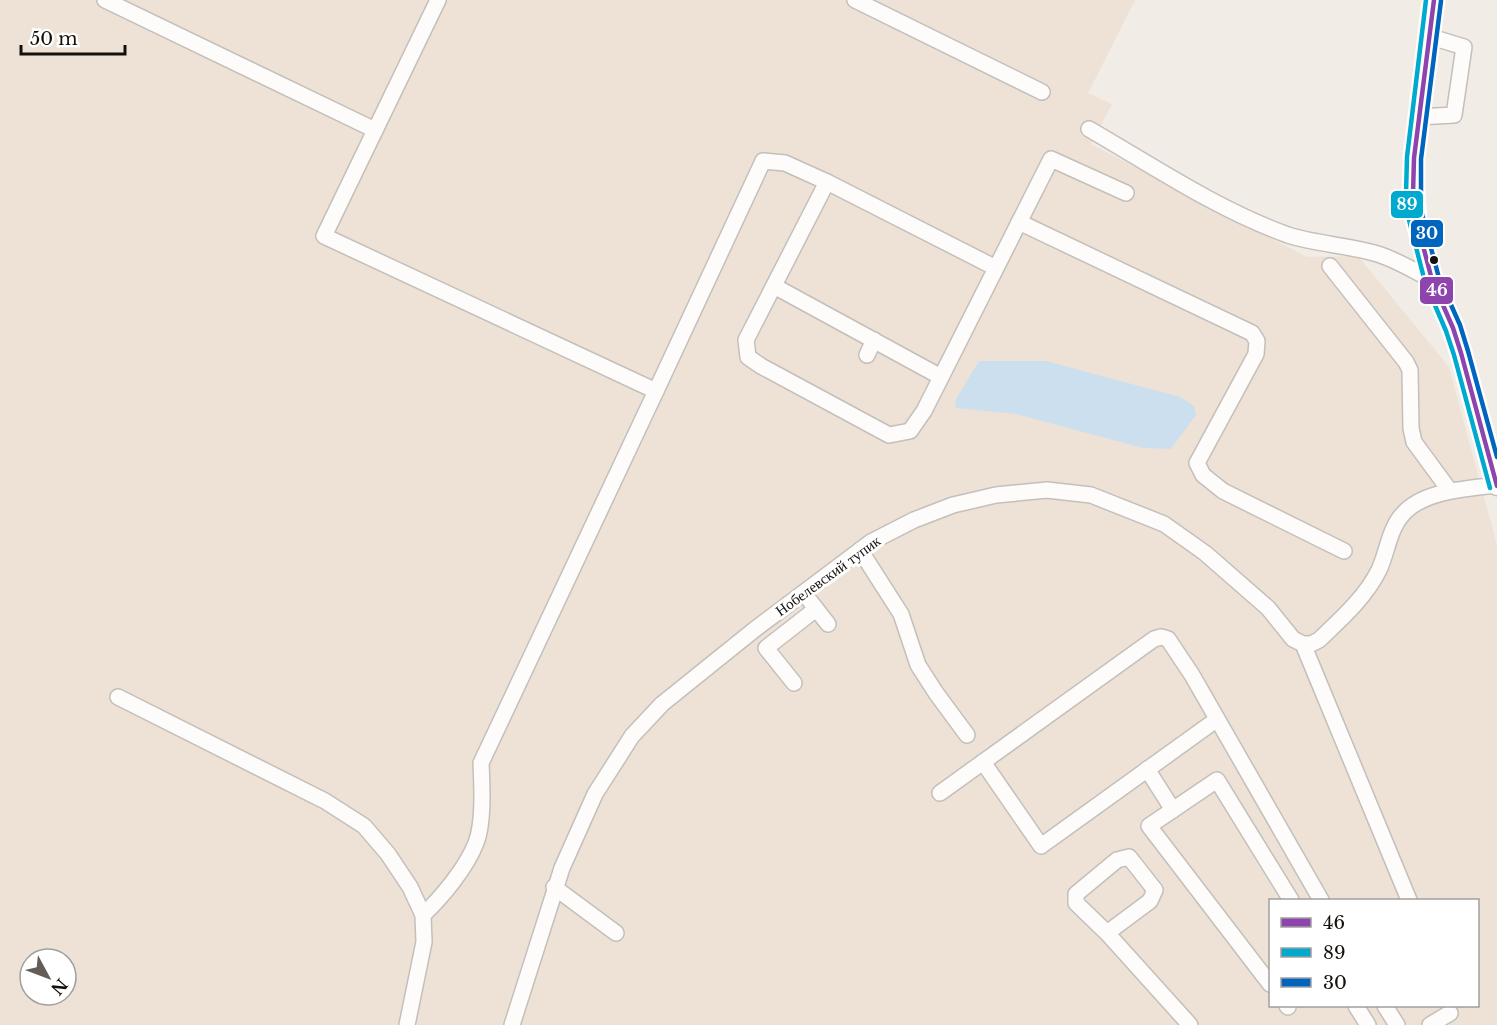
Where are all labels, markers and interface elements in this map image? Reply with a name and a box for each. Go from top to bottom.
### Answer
scale bar [21,18,124,56]
text: 50 m [30,28,78,50]
line badge: 89 [1390,190,1424,219]
text: 89 [1397,194,1418,214]
line badge: 30 [1410,219,1444,248]
text: 30 [1416,223,1438,243]
unlabelled marker [1428,254,1440,266]
line badge: 46 [1419,276,1454,305]
text: 46 [1426,280,1448,300]
street label: Нобелевский тупик [772,531,884,620]
legend [1269,899,1479,1007]
text: 46 [1323,912,1345,934]
text: 89 [1323,942,1345,964]
north arrow [18,947,78,1007]
text: 30 [1323,972,1347,994]
text: N [47,975,72,999]

